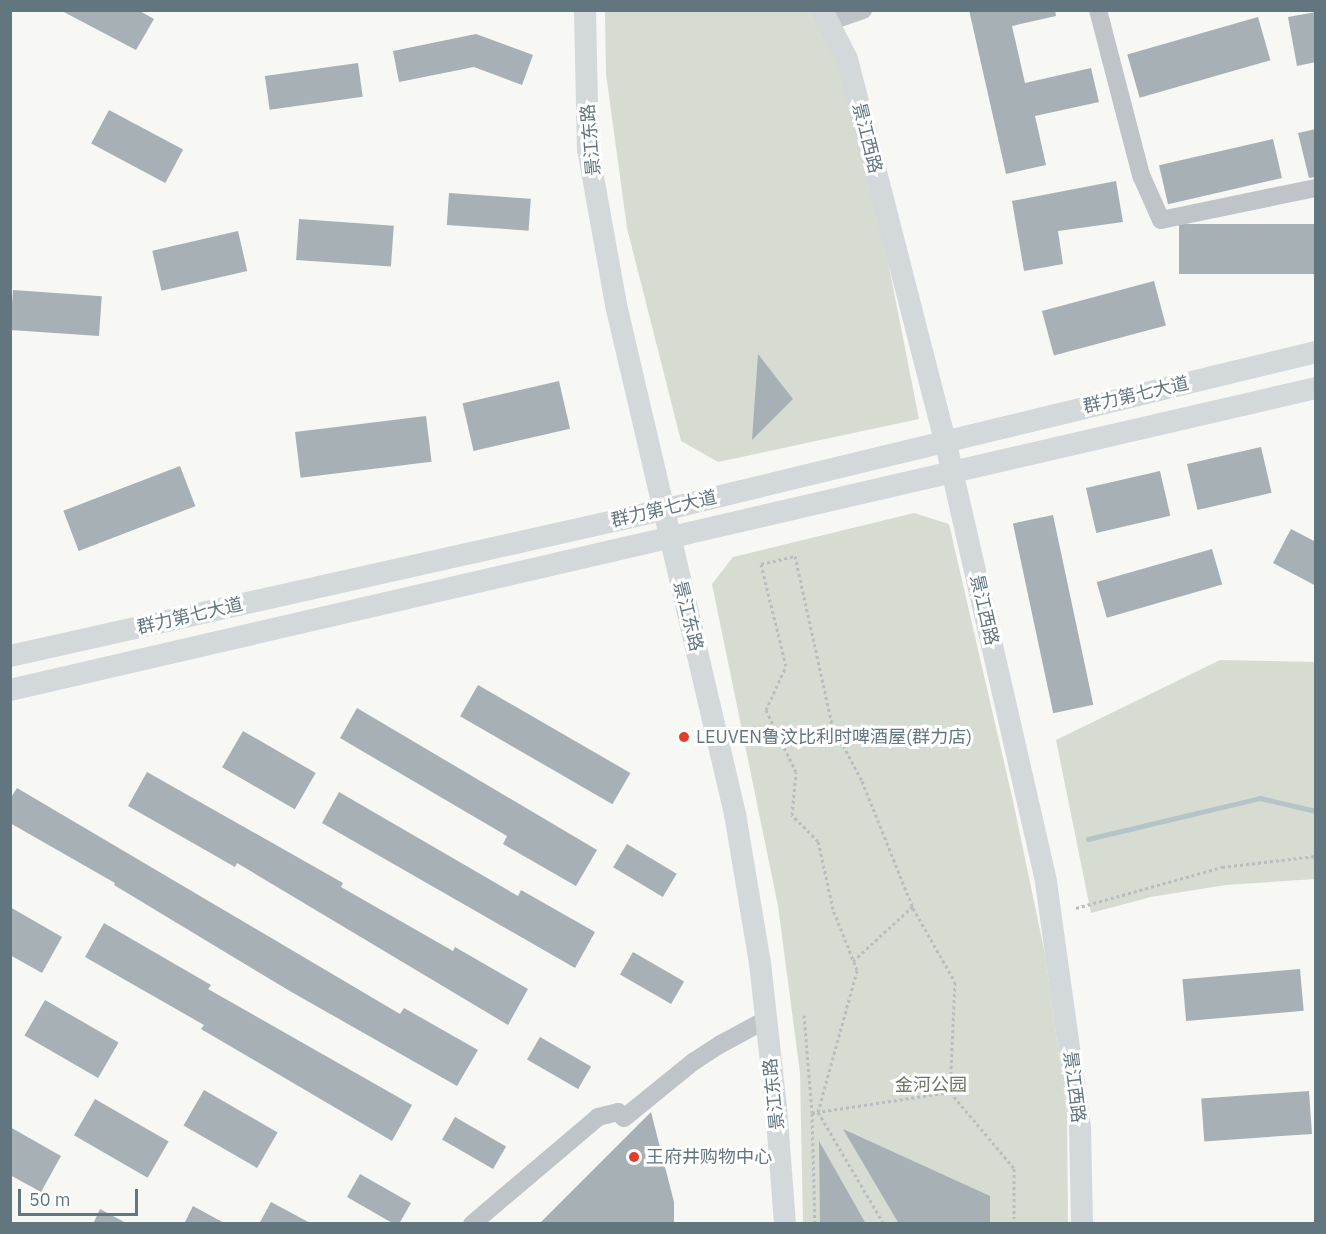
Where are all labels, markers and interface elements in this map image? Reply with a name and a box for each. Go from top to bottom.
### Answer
street label: 景江西路 [848,100,886,176]
street label: 景江东路 [577,103,605,177]
street label: 群力第七大道 [1081,372,1191,418]
street label: 群力第七大道 [609,486,719,532]
street label: 景江西路 [965,572,1003,648]
street label: 景江东路 [669,578,707,654]
street label: 群力第七大道 [135,593,245,639]
place label: LEUVEN鲁汶比利时啤酒屋(群力店) [696,726,972,748]
marker: LEUVEN鲁汶比利时啤酒屋(群力店) [677,730,691,744]
street label: 景江西路 [1059,1050,1089,1124]
street label: 景江东路 [759,1057,789,1131]
park label: 金河公园 [895,1074,967,1096]
place label: 王府井购物中心 [646,1146,772,1168]
marker: 王府井购物中心 [627,1150,641,1164]
scale bar [21,1177,141,1215]
text: 50 m [29,1188,71,1211]

